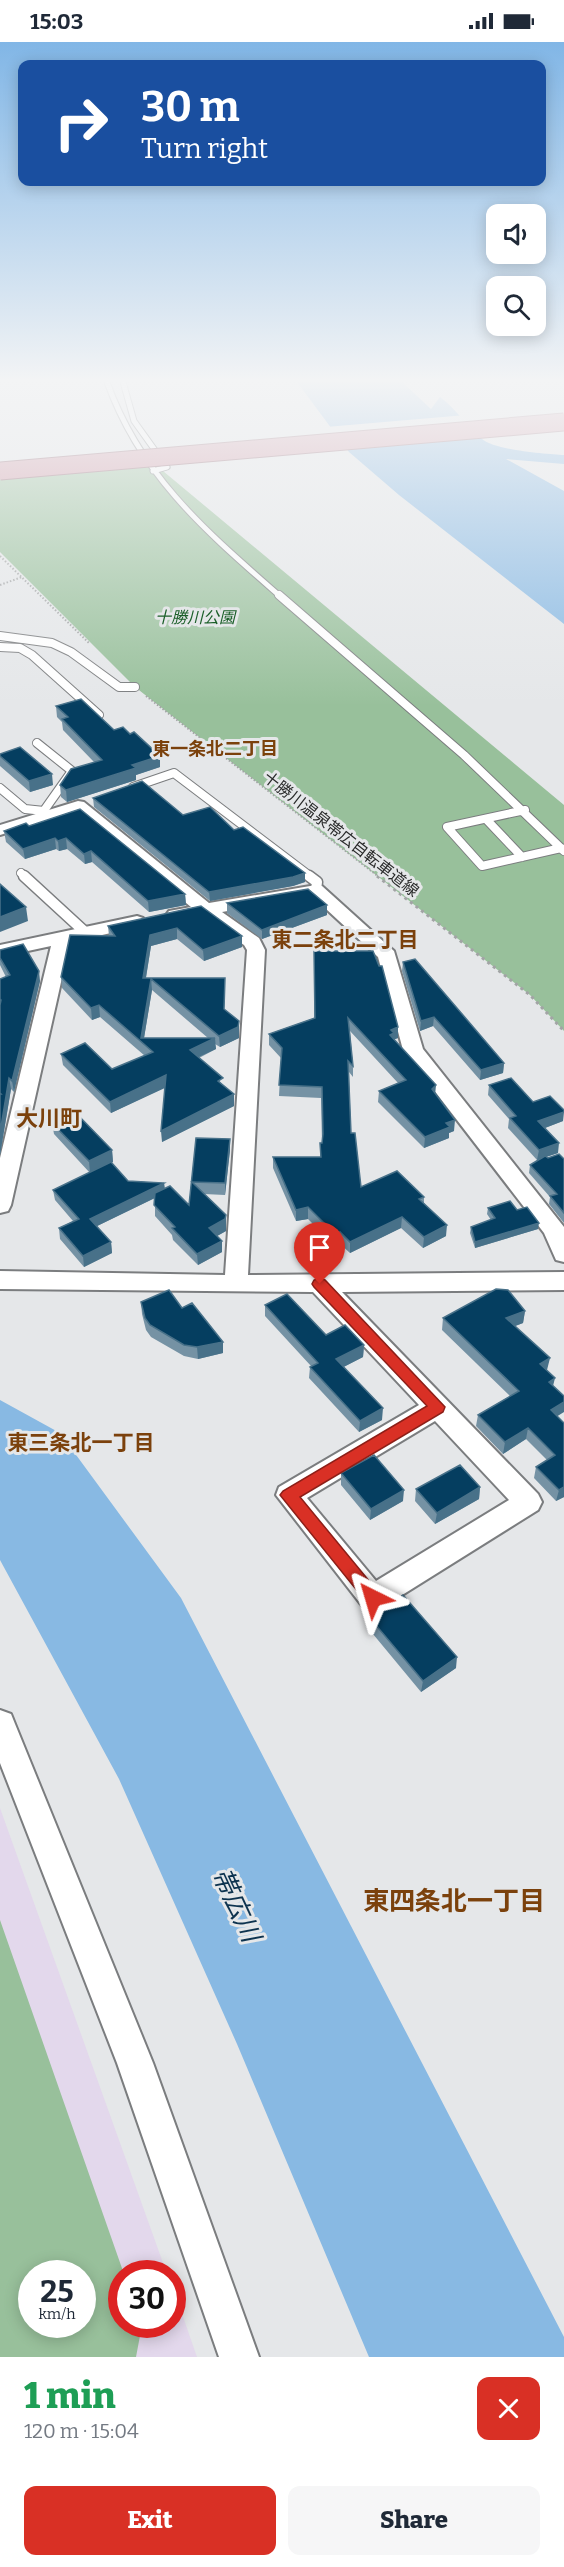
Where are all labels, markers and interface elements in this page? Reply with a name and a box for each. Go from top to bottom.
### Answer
text: 15:03 [30,8,83,35]
text: 30 m [141,82,240,132]
icon: right [42,84,120,162]
text: Turn right [141,133,268,165]
map controls [486,204,546,336]
button: sound [486,204,546,264]
button: search [486,276,546,336]
park label: 十勝川公園 [155,608,237,627]
district label: 東一条北二丁目 [152,738,278,760]
street label: 十勝川温泉帯広自転車道線 [259,767,423,901]
district label: 東二条北二丁目 [272,927,419,953]
district label: 大川町 [16,1105,82,1132]
pin [294,1222,345,1284]
icon: arrive [303,1231,336,1264]
district label: 東三条北一丁目 [8,1430,155,1456]
position arrow [341,1566,405,1630]
water label: 帯広川 [205,1863,268,1950]
district label: 東四条北一丁目 [363,1886,545,1917]
speed limit sign: 30 [108,2260,186,2338]
text: 25 [40,2274,74,2310]
text: km/h [38,2305,76,2323]
text: 1 min [24,2374,116,2418]
button: close [477,2377,540,2440]
text: 120 m · 15:04 [24,2419,139,2443]
button: Exit [24,2486,276,2555]
button: Share [288,2486,540,2555]

